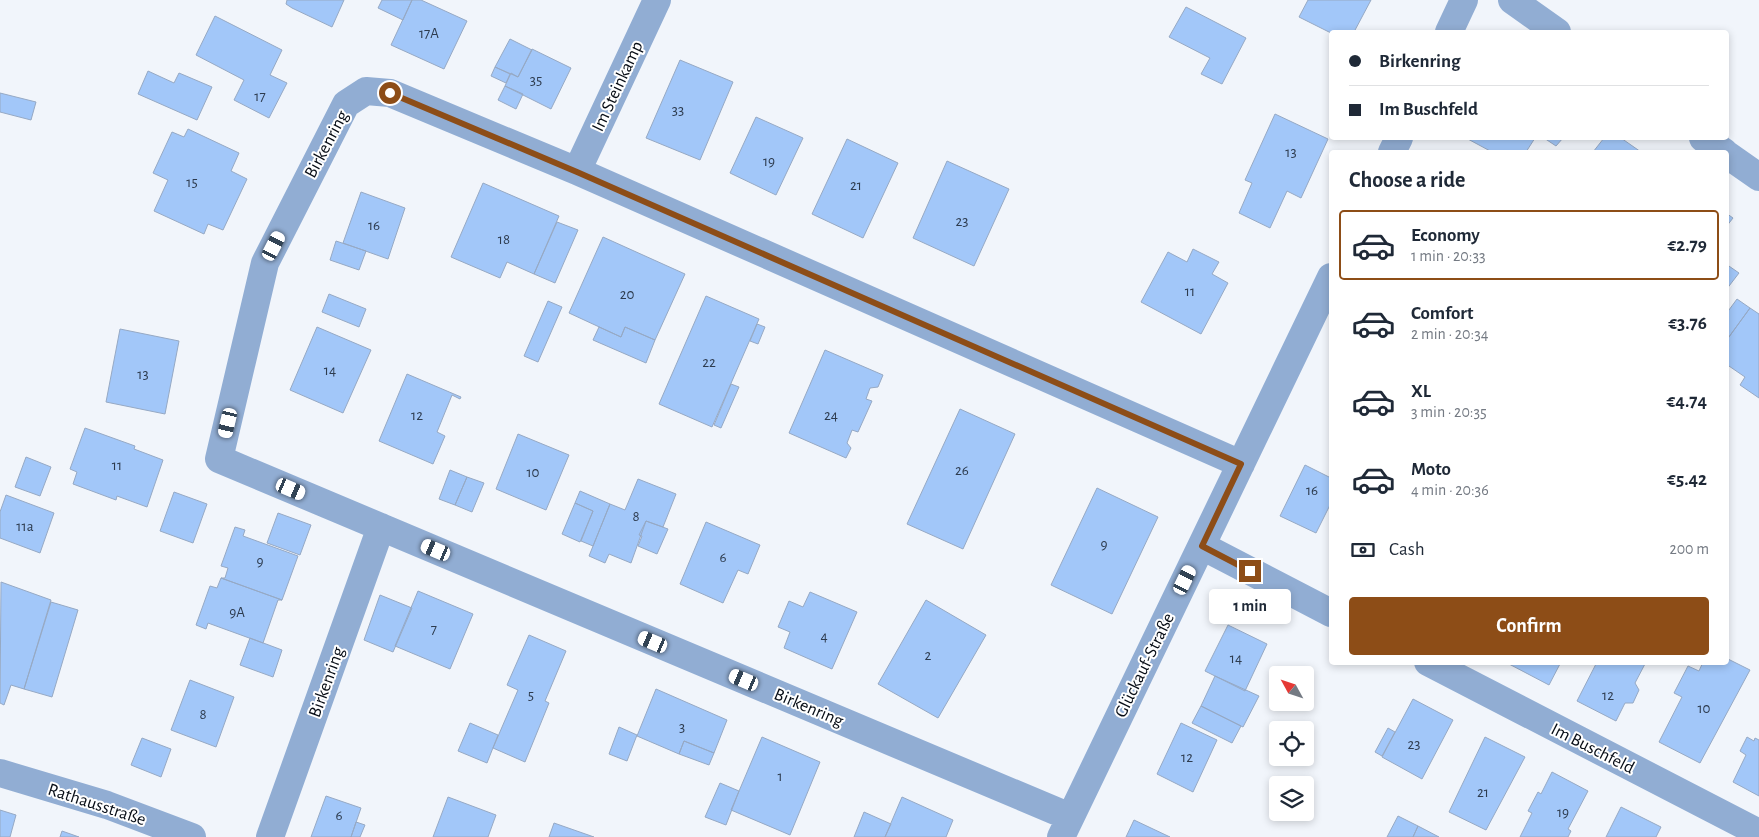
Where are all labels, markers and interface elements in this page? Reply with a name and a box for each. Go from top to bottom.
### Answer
house number: 17A [419,26,439,41]
street label: Im Steinkamp [589,38,647,134]
text: Birkenring [1379,52,1461,71]
house number: 35 [530,73,542,88]
route start [379,82,401,104]
house number: 17 [254,89,266,104]
text: Im Buschfeld [1379,100,1478,119]
house number: 33 [672,103,684,118]
street label: Birkenring [302,108,352,181]
house number: 13 [1285,145,1297,160]
house number: 19 [763,154,775,169]
text: Choose a ride [1349,169,1465,191]
house number: 15 [186,175,198,190]
house number: 21 [850,178,862,193]
house number: 23 [955,214,969,229]
house number: 16 [368,218,380,233]
icon: car [1351,223,1396,268]
text: Economy [1411,226,1480,245]
car [260,229,287,263]
house number: 18 [498,232,510,247]
text: €2.79 [1667,236,1707,255]
text: 1 min · 20:33 [1411,248,1486,264]
house number: 11 [1185,284,1195,299]
house number: 20 [620,287,634,302]
icon: car [1351,301,1396,346]
text: Comfort [1411,304,1473,323]
text: €3.76 [1668,314,1707,333]
text: 2 min · 20:34 [1411,326,1488,342]
house number: 22 [702,355,716,370]
house number: 14 [324,363,336,378]
house number: 13 [137,367,149,382]
icon: car [1351,379,1396,424]
text: XL [1411,382,1431,401]
text: €4.74 [1666,392,1707,411]
text: 3 min · 20:35 [1411,404,1487,420]
car [217,407,238,439]
house number: 12 [411,408,423,423]
house number: 24 [824,408,838,423]
icon: car [1351,457,1396,502]
house number: 11 [112,458,122,473]
text: Moto [1411,460,1451,479]
house number: 26 [955,463,969,478]
house number: 10 [526,465,540,480]
text: €5.42 [1667,470,1707,489]
car [274,476,307,502]
text: 4 min · 20:36 [1411,482,1489,498]
house number: 16 [1306,483,1318,498]
house number: 8 [632,509,640,524]
house number: 11a [16,519,34,534]
icon: cash [1349,536,1377,564]
car [419,537,452,563]
house number: 9 [1100,537,1108,552]
text: Cash [1389,540,1425,559]
text: 200 m [1669,541,1709,557]
house number: 6 [719,550,727,565]
house number: 9 [256,554,264,569]
route end [1239,560,1261,582]
car [1171,563,1198,597]
callout: 1 min [1209,588,1291,624]
button: Confirm [1349,597,1709,655]
text: 1 min [1233,598,1267,614]
house number: 9A [229,605,245,620]
street label: Glückauf-Straße [1112,610,1178,721]
house number: 7 [431,622,437,637]
car [636,629,669,655]
house number: 4 [820,629,828,644]
street label: Birkenring [306,645,348,720]
house number: 2 [925,648,932,663]
house number: 14 [1230,651,1242,666]
north arrow [1269,666,1314,711]
map controls [1269,666,1314,821]
car [727,667,760,693]
street label: Birkenring [771,685,846,731]
house number: 5 [528,688,534,703]
house number: 12 [1602,688,1614,703]
house number: 10 [1697,701,1711,716]
house number: 8 [199,707,207,722]
house number: 3 [679,720,685,735]
street label: Im Buschfeld [1548,720,1637,778]
button: locate [1269,721,1314,766]
house number: 23 [1407,737,1421,752]
house number: 12 [1181,750,1193,765]
house number: 1 [777,769,783,784]
button: layers [1269,776,1314,821]
street label: Rathausstraße [45,781,148,829]
house number: 21 [1477,785,1489,800]
house number: 19 [1557,805,1569,820]
house number: 6 [335,808,343,823]

